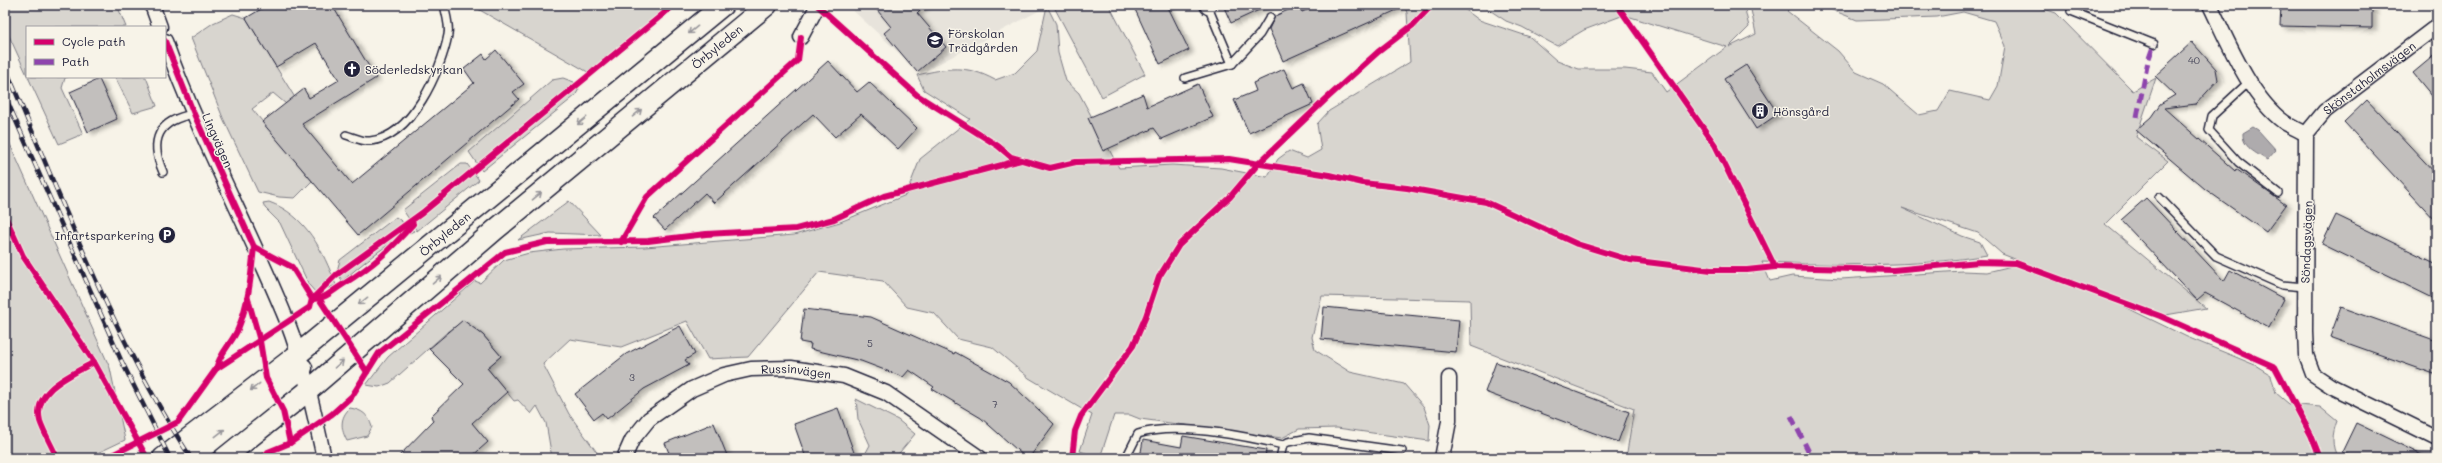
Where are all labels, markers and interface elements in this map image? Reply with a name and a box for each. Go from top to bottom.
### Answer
street label: Örbyleden [688,21,746,72]
one-way arrow [688,25,699,34]
place label: Förskolan Trädgården [948,25,1018,55]
legend [26,26,166,78]
school or university icon: Förskolan Trädgården [925,30,945,50]
text: Cycle path [62,33,125,49]
street label: Skönstaholmsvägen [2319,37,2419,118]
text: Path [62,53,89,69]
house number: 40 [2188,53,2200,67]
church icon: Söderledskyrkan [342,59,362,79]
place label: Söderledskyrkan [365,61,463,77]
building icon: Hönsgård [1750,101,1770,121]
place label: Hönsgård [1773,103,1830,119]
one-way arrow [631,108,642,117]
street label: Lingvägen [199,110,237,170]
one-way arrow [576,117,587,126]
one-way arrow [531,191,542,200]
street label: Söndagsvägen [2297,200,2315,284]
street label: Örbyleden [416,208,473,259]
parking icon: Infartsparkering [157,225,177,245]
place label: Infartsparkering [55,227,154,243]
one-way arrow [432,275,442,284]
one-way arrow [358,296,369,305]
house number: 5 [867,336,873,350]
one-way arrow [333,360,344,369]
street label: Russinvägen [761,360,832,382]
house number: 3 [629,370,635,384]
one-way arrow [249,382,260,391]
house number: 7 [992,397,998,411]
one-way arrow [215,429,226,438]

